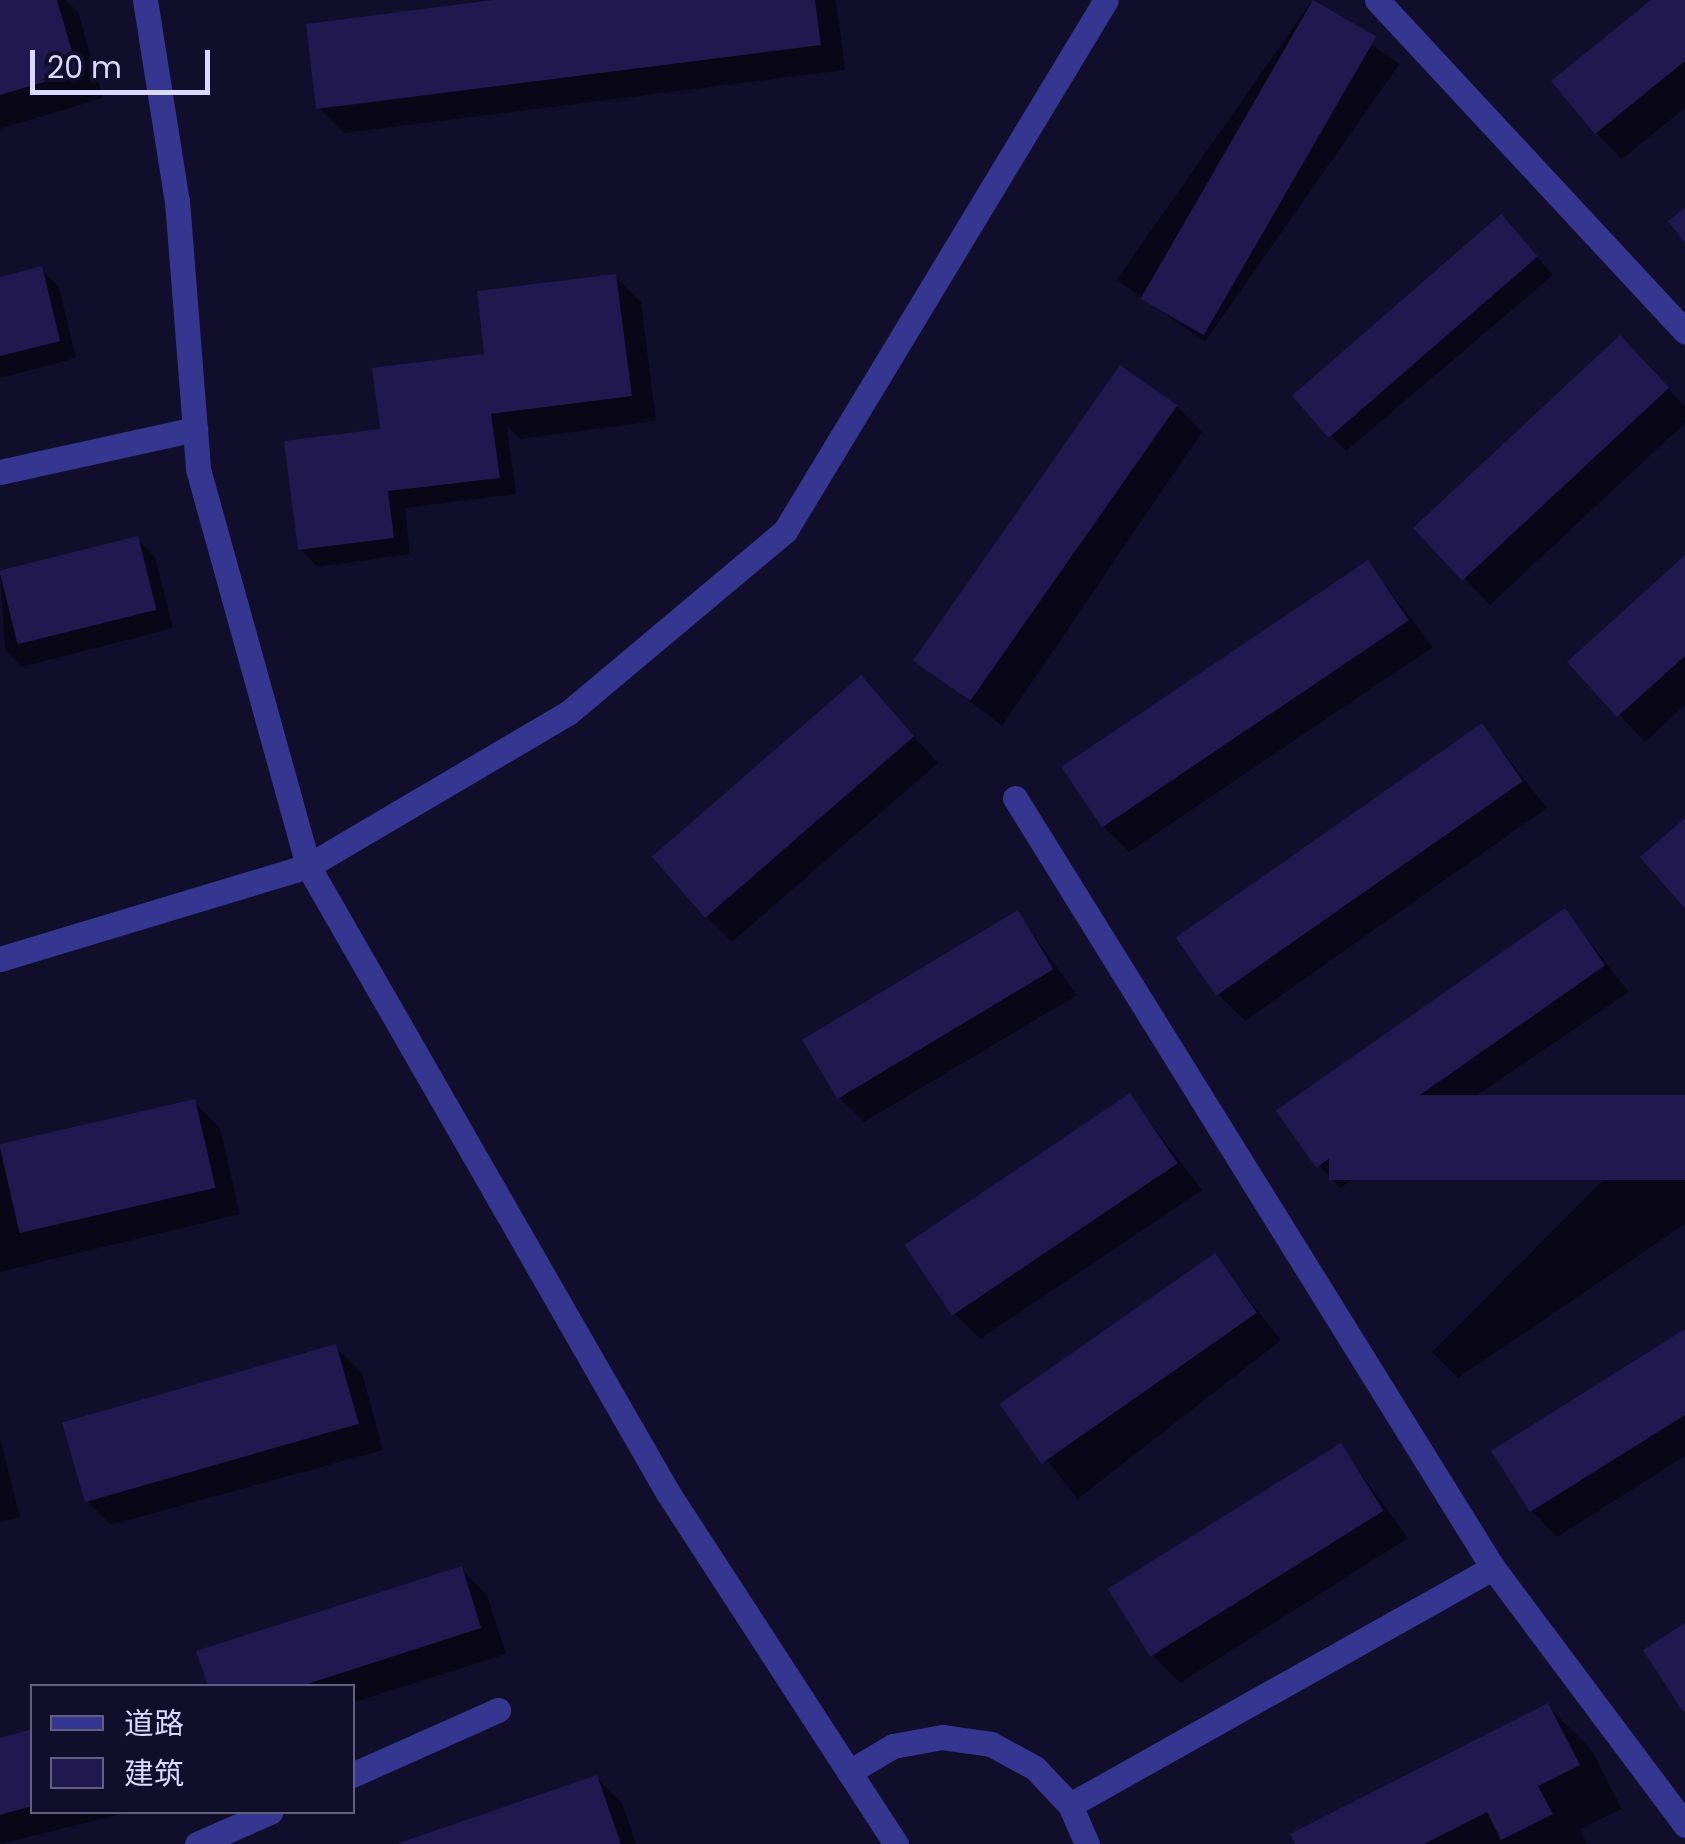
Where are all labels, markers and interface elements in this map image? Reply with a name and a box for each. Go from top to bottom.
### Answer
scale bar [35,30,215,92]
text: 20 m [47,46,122,89]
legend [30,1684,355,1814]
text: 道路 [124,1702,184,1745]
text: 建筑 [124,1752,184,1795]

